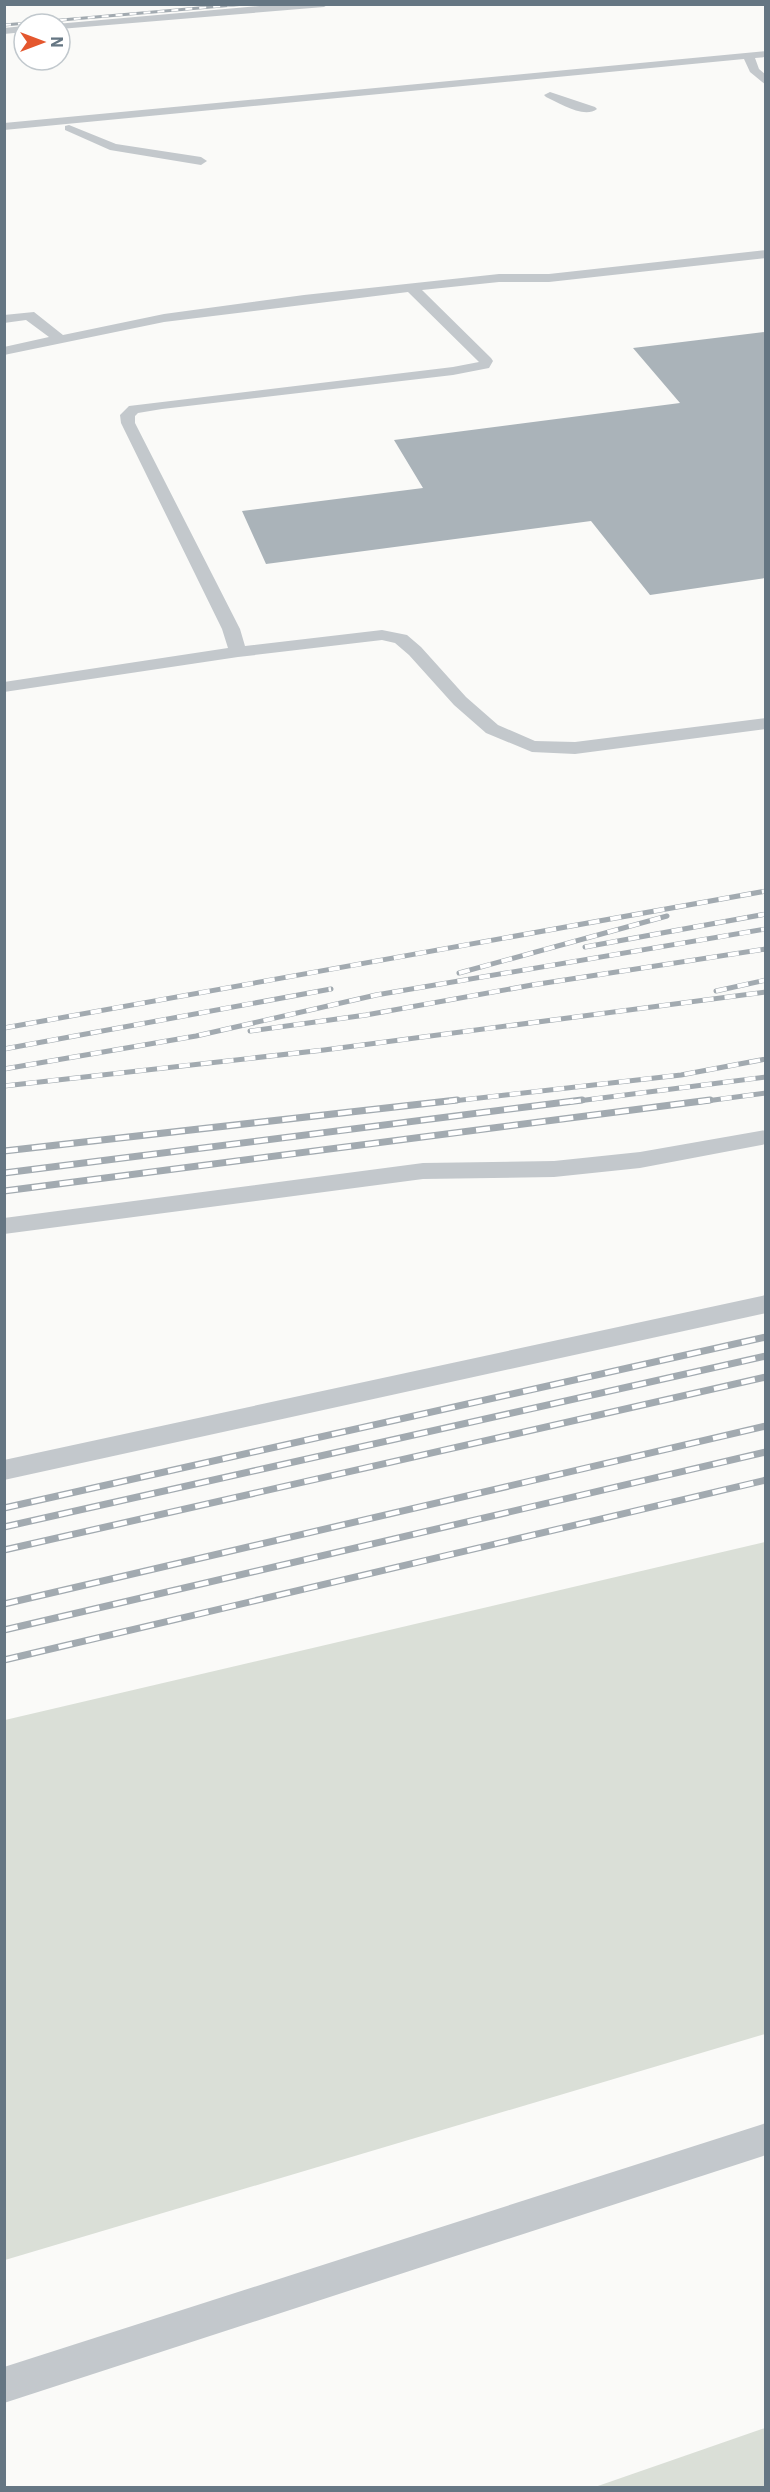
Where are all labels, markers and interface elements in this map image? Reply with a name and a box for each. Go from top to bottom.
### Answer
north arrow [12,12,72,72]
text: N [47,36,67,48]

